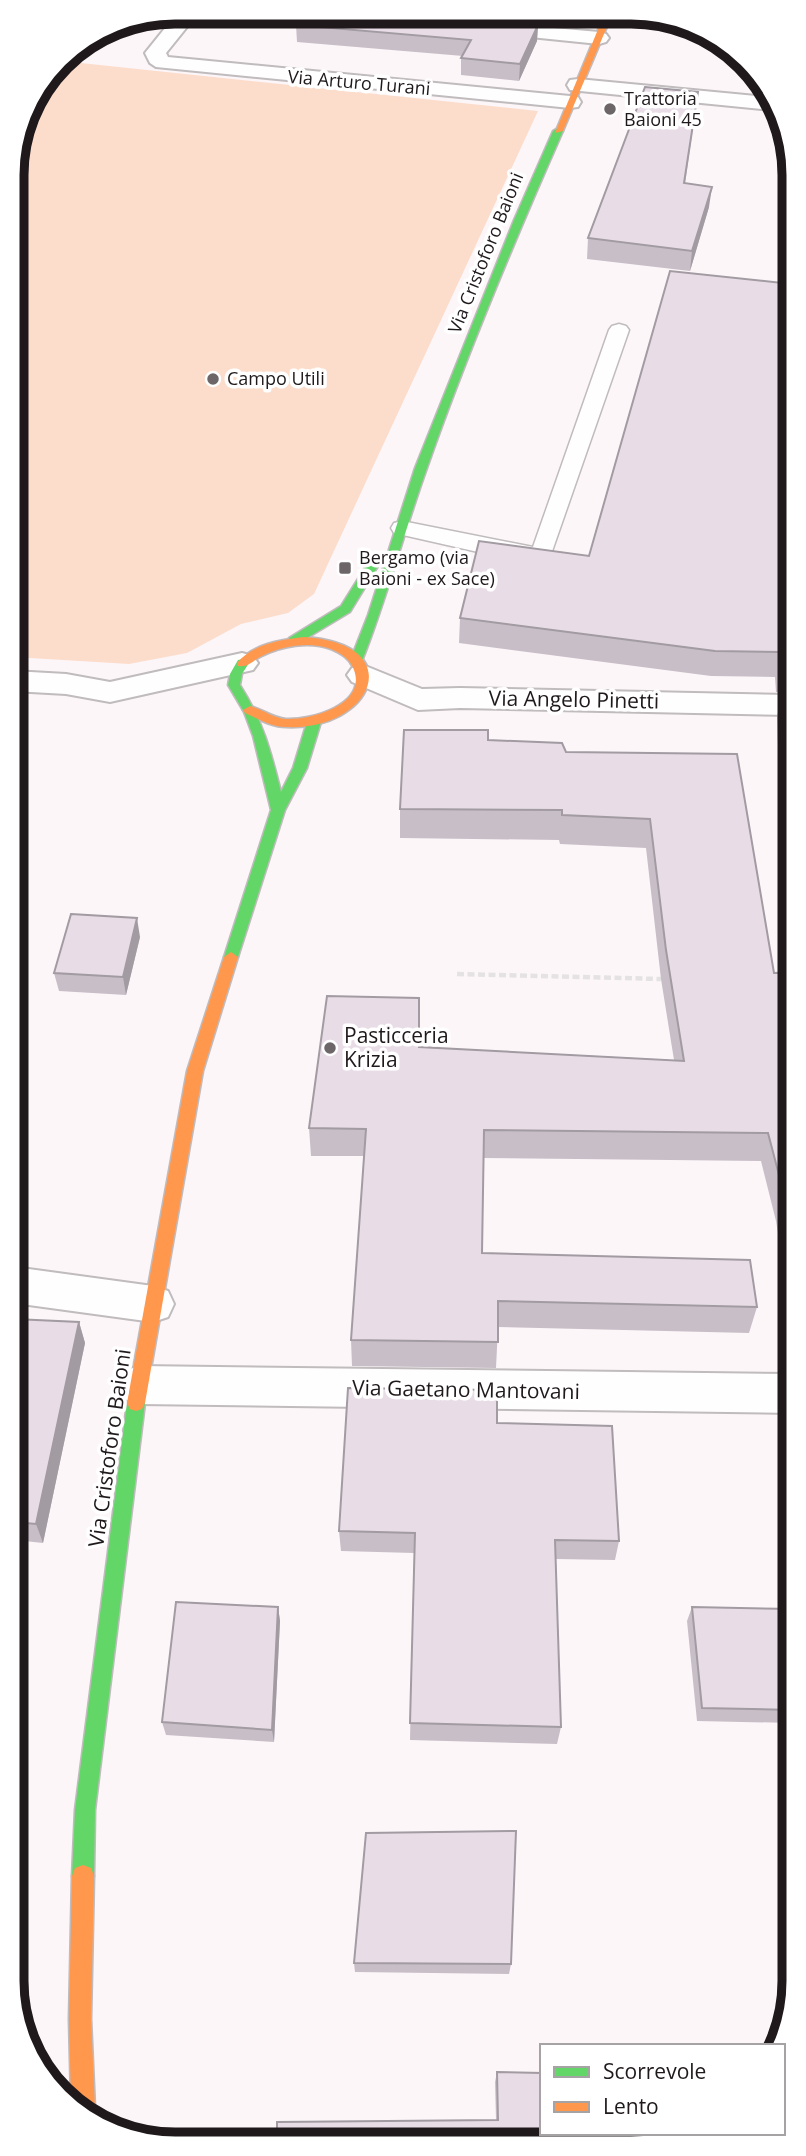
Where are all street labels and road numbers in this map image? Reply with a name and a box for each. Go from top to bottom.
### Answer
street label: Via Arturo Turani [287,64,431,100]
street label: Via Cristoforo Baioni [442,169,528,337]
street label: Via Angelo Pinetti [488,684,660,714]
street label: Via Cristoforo Baioni [81,1347,137,1549]
street label: Via Gaetano Mantovani [352,1373,580,1405]

